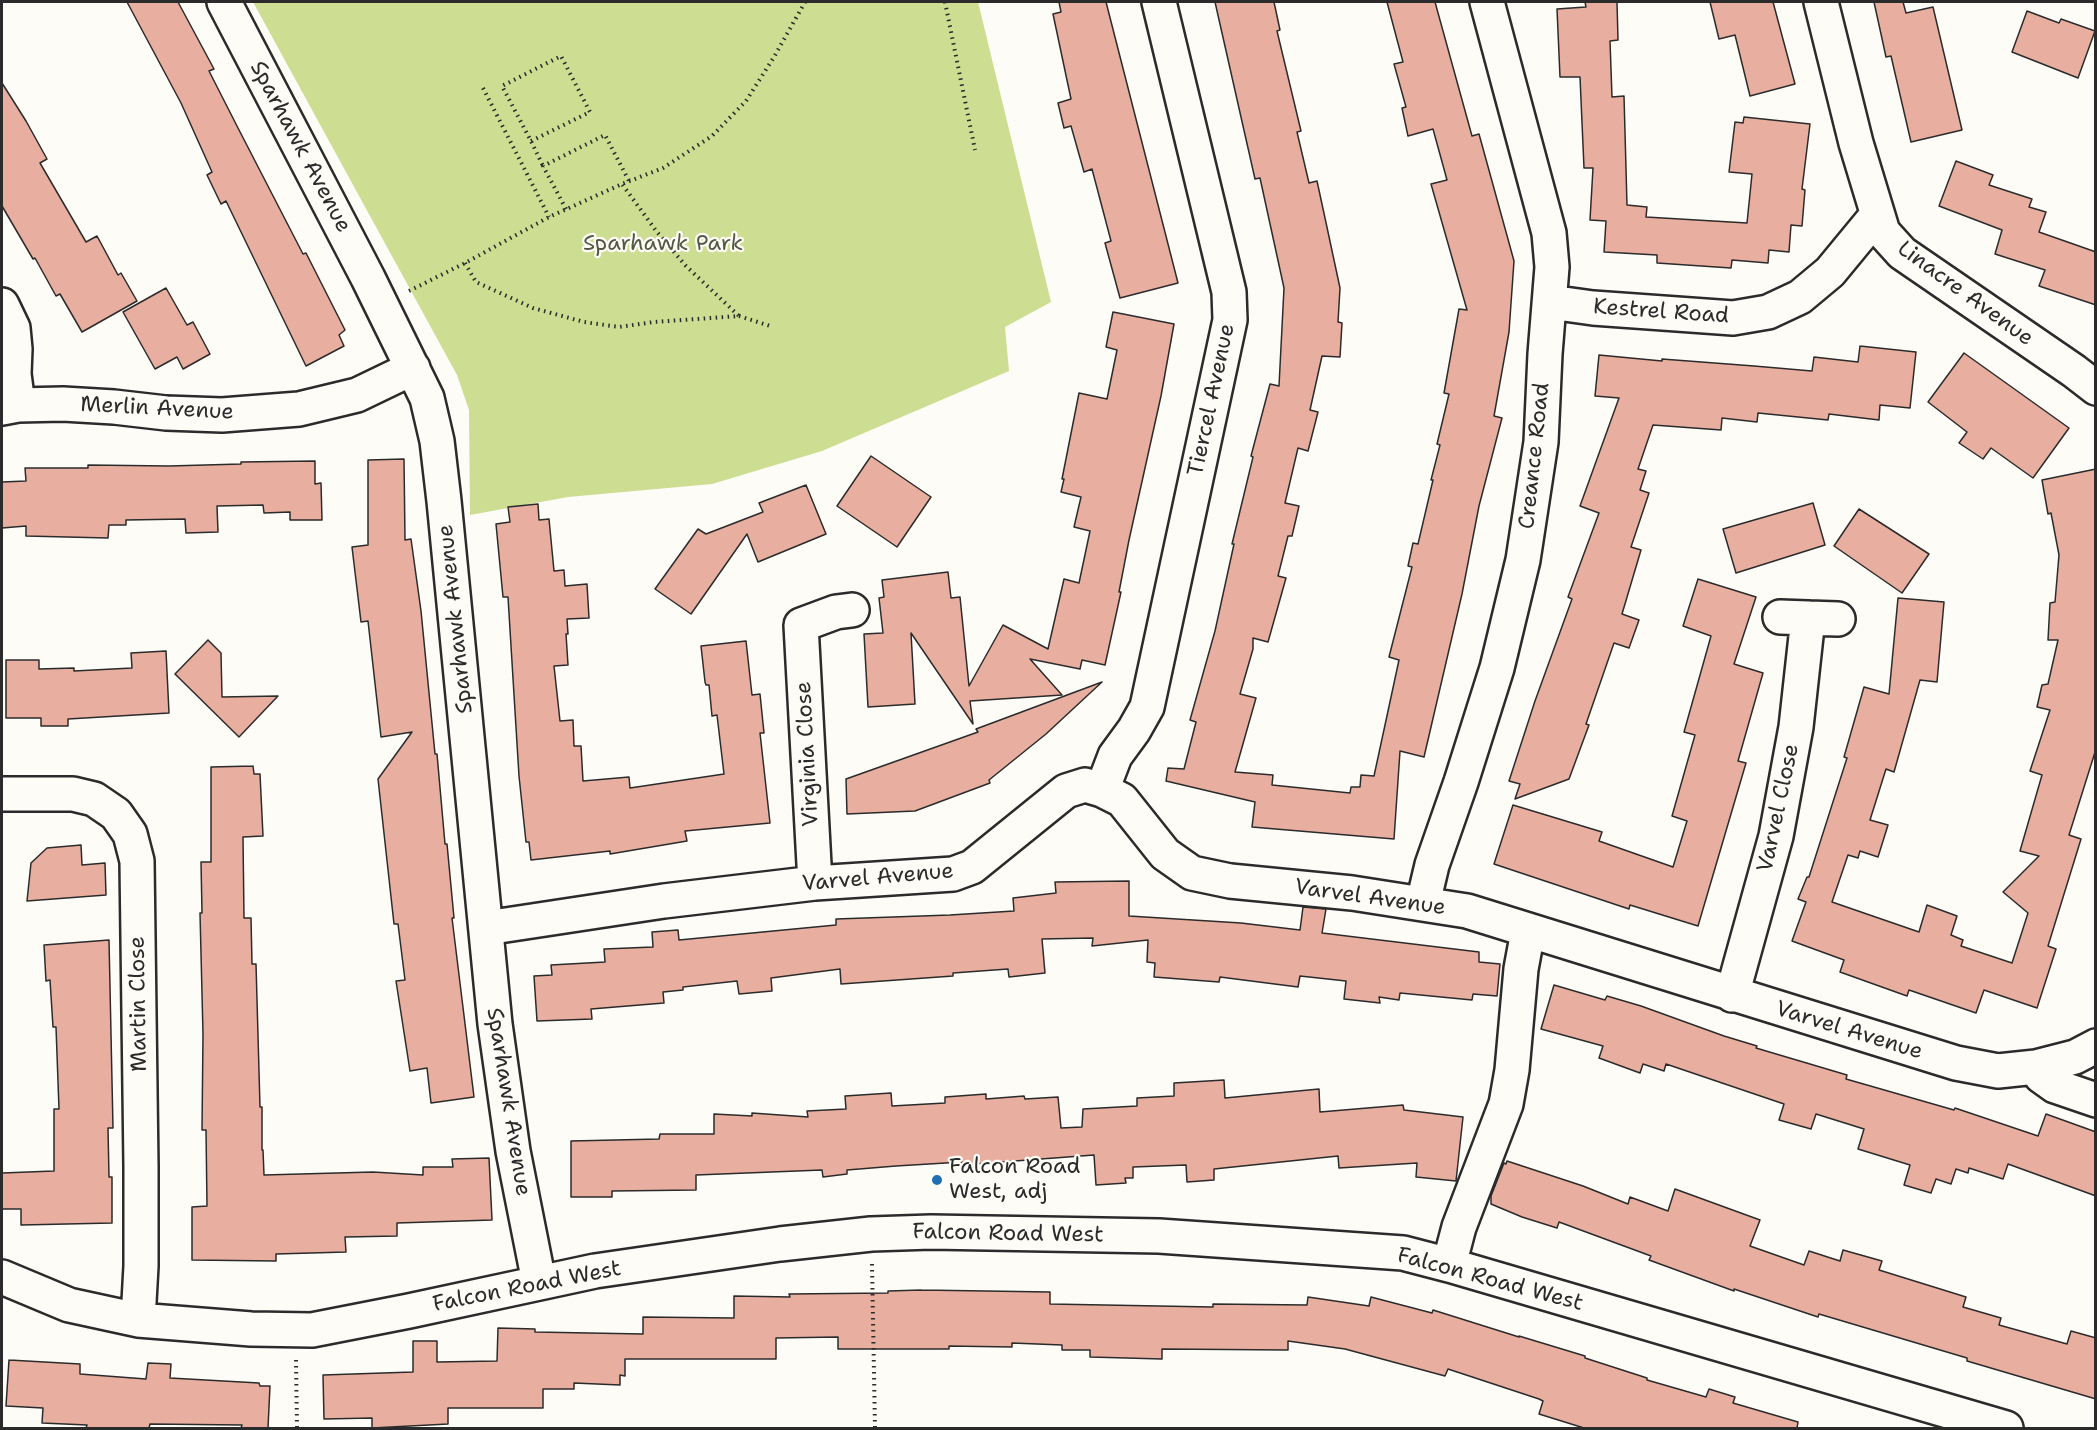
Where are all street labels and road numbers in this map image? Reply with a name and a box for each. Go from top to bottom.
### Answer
street label: Sparhawk Avenue [244,57,356,237]
street label: Linacre Avenue [1892,236,2038,352]
street label: Kestrel Road [1592,294,1730,330]
street label: Tiercel Avenue [1183,321,1241,479]
street label: Creance Road [1514,382,1556,530]
street label: Merlin Avenue [80,392,234,426]
street label: Sparhawk Avenue [433,523,479,715]
street label: Virginia Close [791,681,825,827]
street label: Varvel Close [1753,742,1805,874]
street label: Varvel Avenue [801,858,955,898]
street label: Varvel Avenue [1293,874,1447,922]
street label: Martin Close [125,936,153,1072]
street label: Varvel Avenue [1772,996,1926,1066]
street label: Sparhawk Avenue [480,1006,536,1198]
street label: Falcon Road West [912,1219,1104,1249]
street label: Falcon Road West [1394,1242,1586,1318]
street label: Falcon Road West [431,1256,623,1318]

